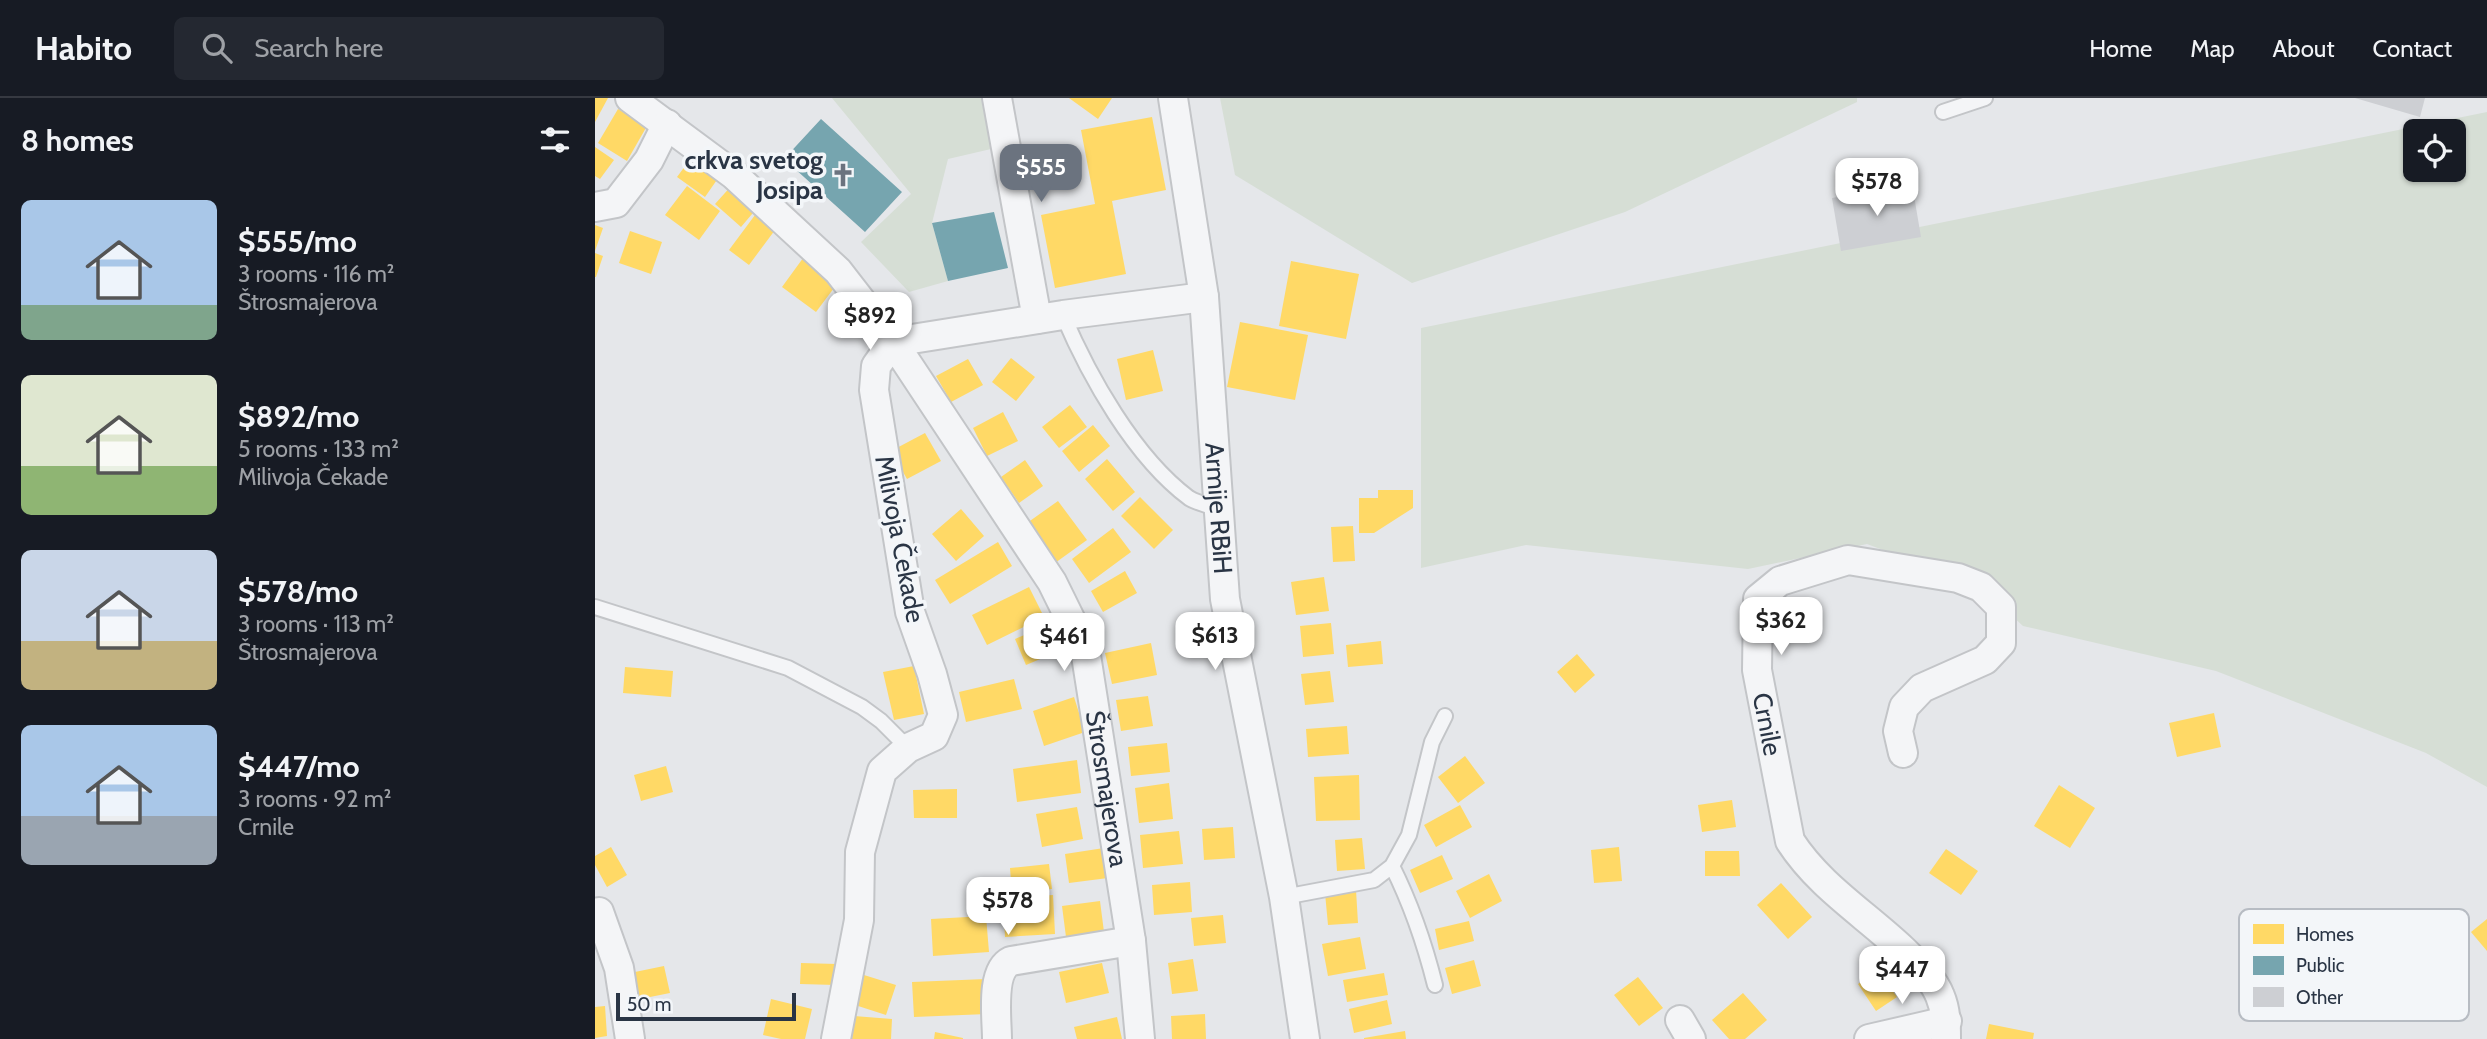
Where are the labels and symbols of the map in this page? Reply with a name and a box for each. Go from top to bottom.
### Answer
place label: crkva svetog Josipa [685,144,823,206]
pin: $555 [1000,144,1082,204]
pin: $578 [1836,158,1918,218]
church icon: crkva svetog Josipa [829,161,857,189]
pin: $892 [829,292,911,352]
street label: Armije RBiH [1198,441,1239,575]
street label: Milivoja Čekade [868,453,932,625]
pin: $362 [1740,598,1822,657]
pin: $613 [1174,612,1256,672]
pin: $461 [1023,614,1105,673]
street label: Crnile [1746,690,1789,758]
street label: Štrosmajerova [1079,708,1135,870]
pin: $578 [967,878,1049,937]
legend [2239,909,2469,1021]
text: Homes [2296,923,2354,946]
pin: $447 [1861,946,1943,1006]
text: Public [2296,954,2345,977]
text: Other [2296,986,2343,1009]
scale bar [616,990,796,1022]

